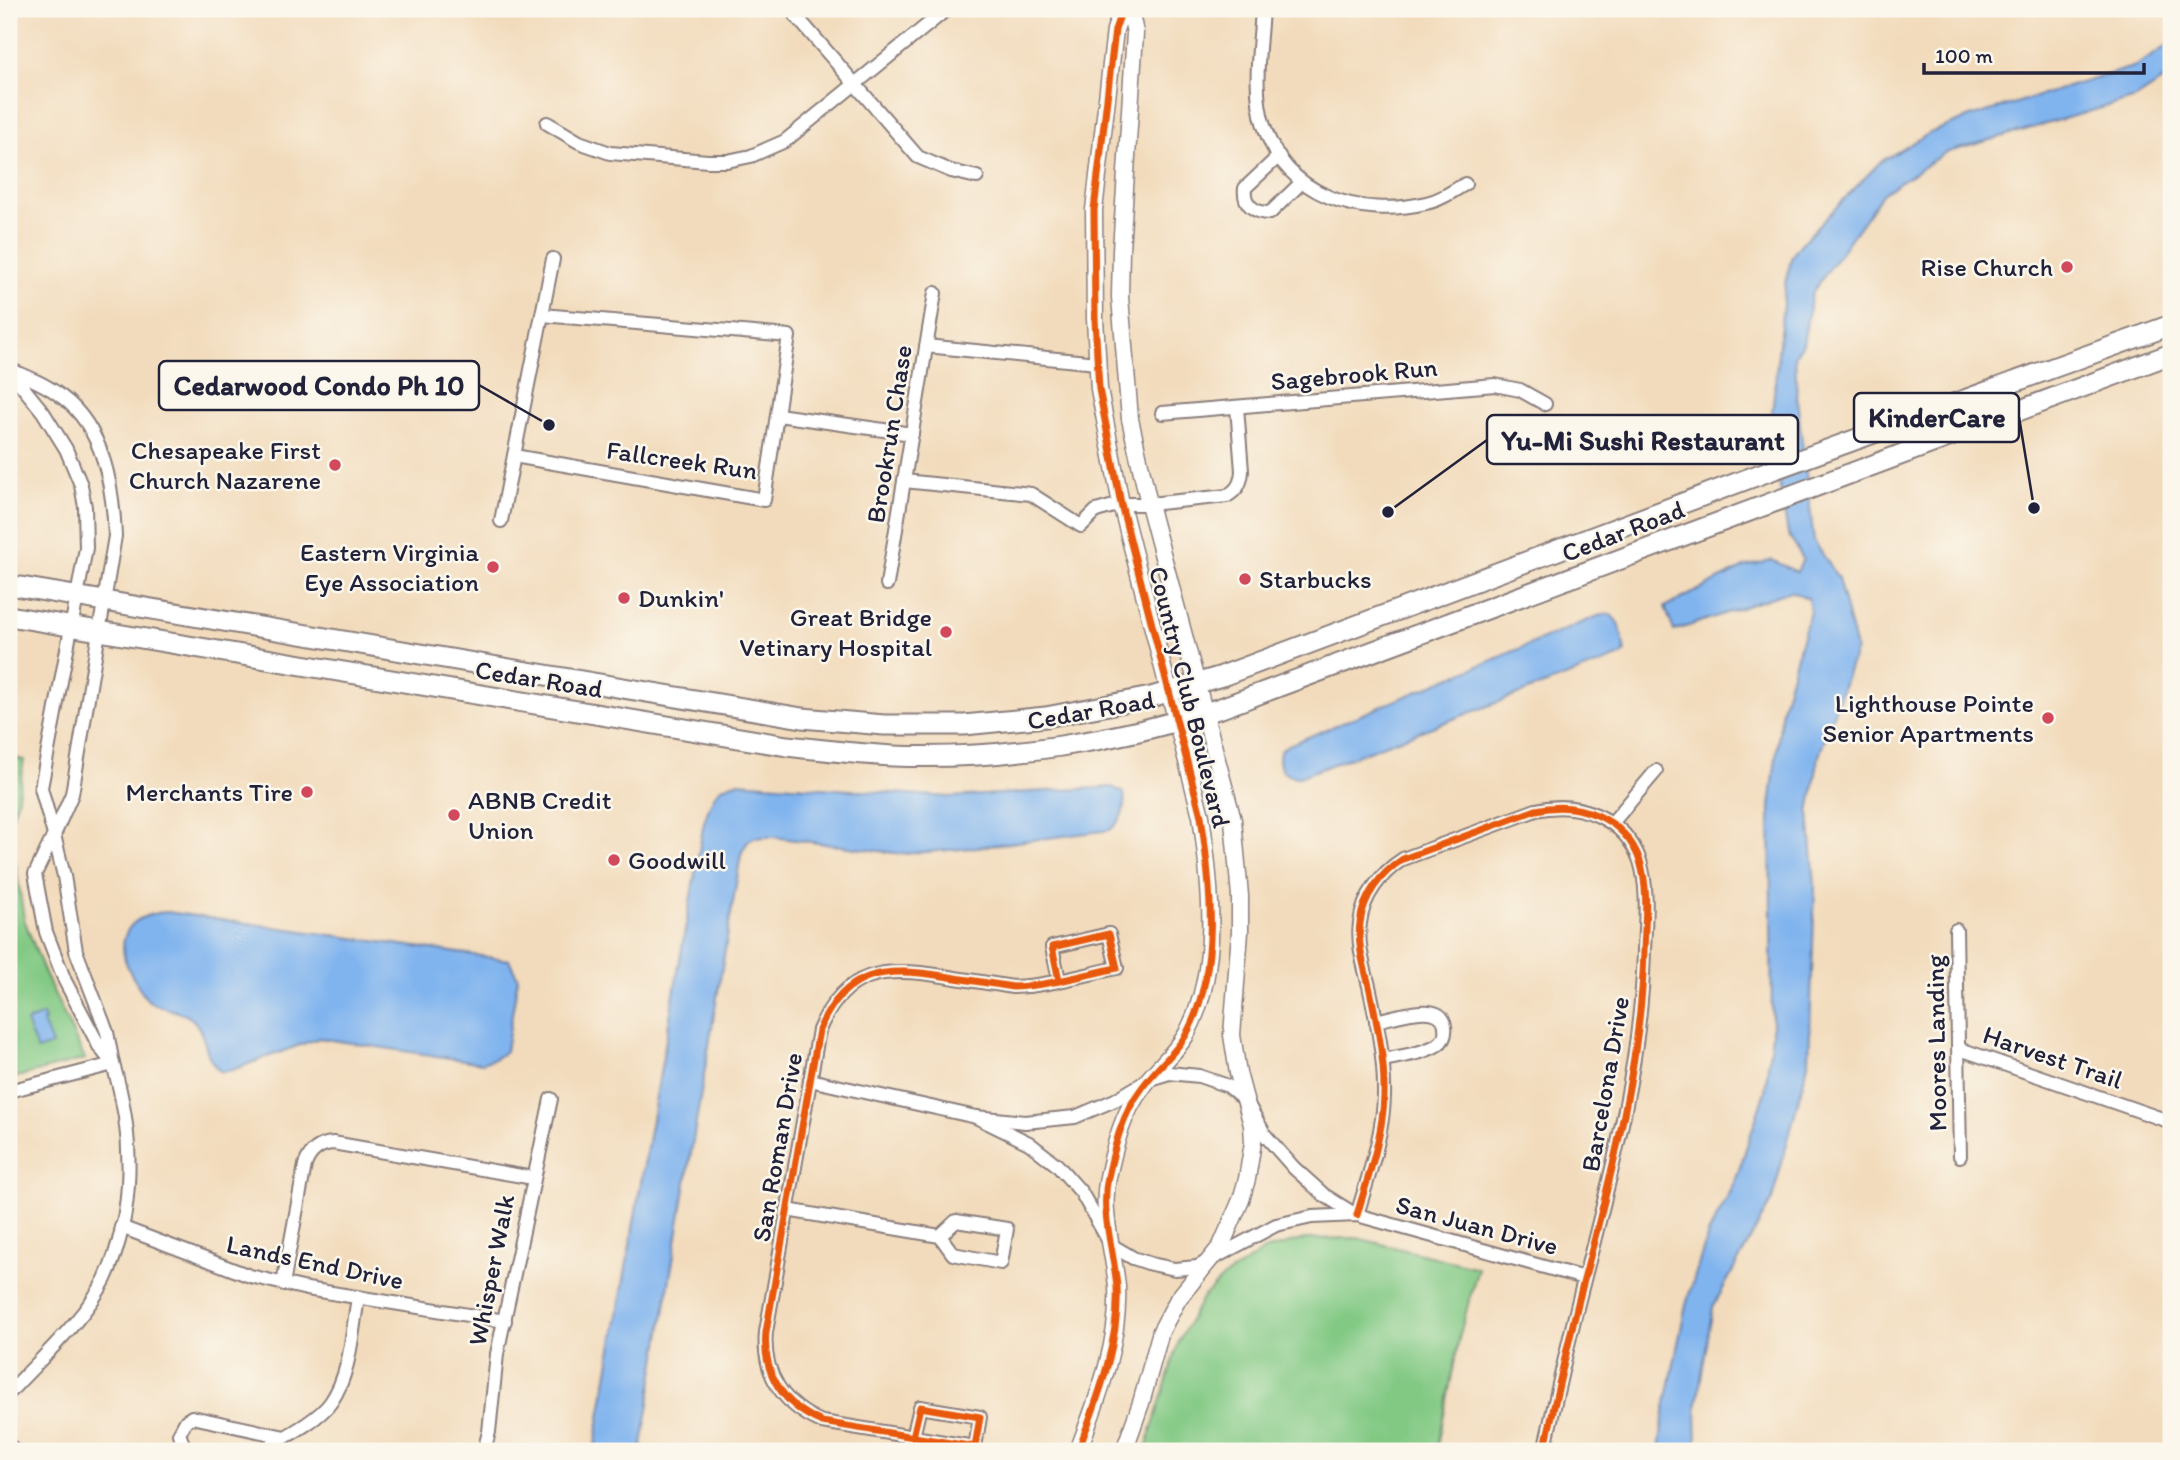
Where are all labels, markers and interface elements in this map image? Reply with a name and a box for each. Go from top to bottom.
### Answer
scale bar [1924,32,2145,76]
text: 100 m [1935,43,1993,68]
place label: Rise Church [1921,251,2053,283]
marker: Rise Church [2059,259,2075,275]
street label: Brookrun Chase [859,343,919,525]
street label: Sagebrook Run [1269,351,1439,397]
callout: Cedarwood Condo Ph 10 [159,361,479,410]
text: Cedarwood Condo Ph 10 [173,368,465,402]
callout: KinderCare [1854,393,2019,442]
text: KinderCare [1868,400,2006,434]
callout: Yu-Mi Sushi Restaurant [1487,415,1798,464]
text: Yu-Mi Sushi Restaurant [1500,423,1785,457]
place label: Chesapeake First Church Nazarene [129,434,321,496]
street label: Fallcreek Run [604,434,760,486]
marker: Chesapeake First Church Nazarene [327,457,343,473]
street label: Cedar Road [1557,493,1689,569]
place label: Eastern Virginia Eye Association [300,536,479,598]
marker: Eastern Virginia Eye Association [485,559,501,575]
street label: Country Club Boulevard [1142,563,1238,832]
place label: Starbucks [1259,563,1372,595]
marker: Starbucks [1237,571,1253,587]
place label: Dunkin' [638,582,724,614]
marker: Dunkin' [616,590,632,606]
place label: Great Bridge Vetinary Hospital [739,601,932,663]
marker: Great Bridge Vetinary Hospital [938,624,954,640]
street label: Cedar Road [473,653,605,705]
street label: Cedar Road [1025,683,1157,737]
place label: Lighthouse Pointe Senior Apartments [1822,687,2034,749]
marker: Lighthouse Pointe Senior Apartments [2040,710,2056,726]
place label: Merchants Tire [126,776,293,808]
marker: Merchants Tire [299,784,315,800]
place label: ABNB Credit Union [468,784,612,846]
marker: ABNB Credit Union [446,807,462,823]
place label: Goodwill [628,844,726,876]
marker: Goodwill [606,852,622,868]
street label: Moores Landing [1918,954,1954,1132]
street label: Barcelona Drive [1574,994,1636,1174]
street label: Harvest Trail [1979,1018,2127,1096]
street label: San Roman Drive [745,1050,809,1244]
street label: San Juan Drive [1392,1188,1562,1262]
street label: Whisper Walk [461,1191,521,1348]
street label: Lands End Drive [224,1228,406,1296]

